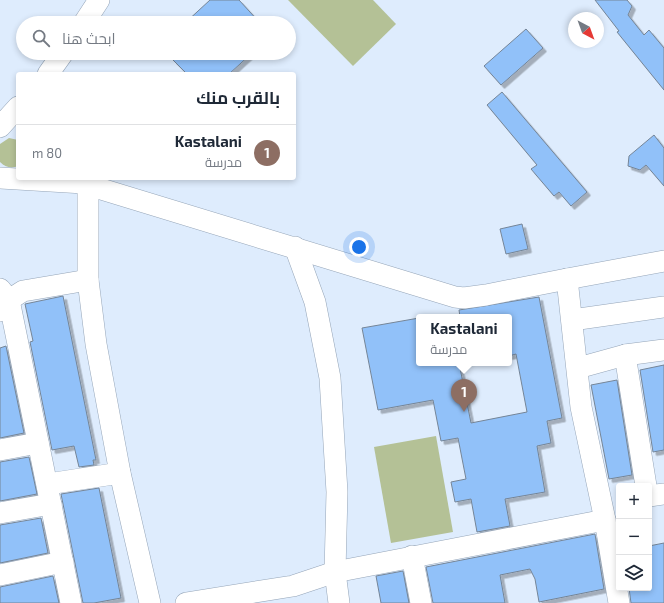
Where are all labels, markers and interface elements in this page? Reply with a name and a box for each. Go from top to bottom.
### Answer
north arrow [568,12,604,48]
search box [16,16,296,60]
icon: search [30,27,52,49]
text: ابحث هنا [62,29,115,47]
text: بالقرب منك [196,87,280,107]
text: Kastalani [175,132,242,150]
text: 80 m [32,145,62,161]
text: 1 [264,145,270,161]
text: مدرسة [205,154,242,170]
your location [349,237,369,257]
popup [416,314,512,366]
text: Kastalani [430,319,498,337]
text: مدرسة [430,341,467,357]
pin: 1 [451,379,477,412]
map controls [616,483,652,591]
button: + [616,483,652,519]
button: − [616,519,652,555]
button: layers [616,555,652,591]

